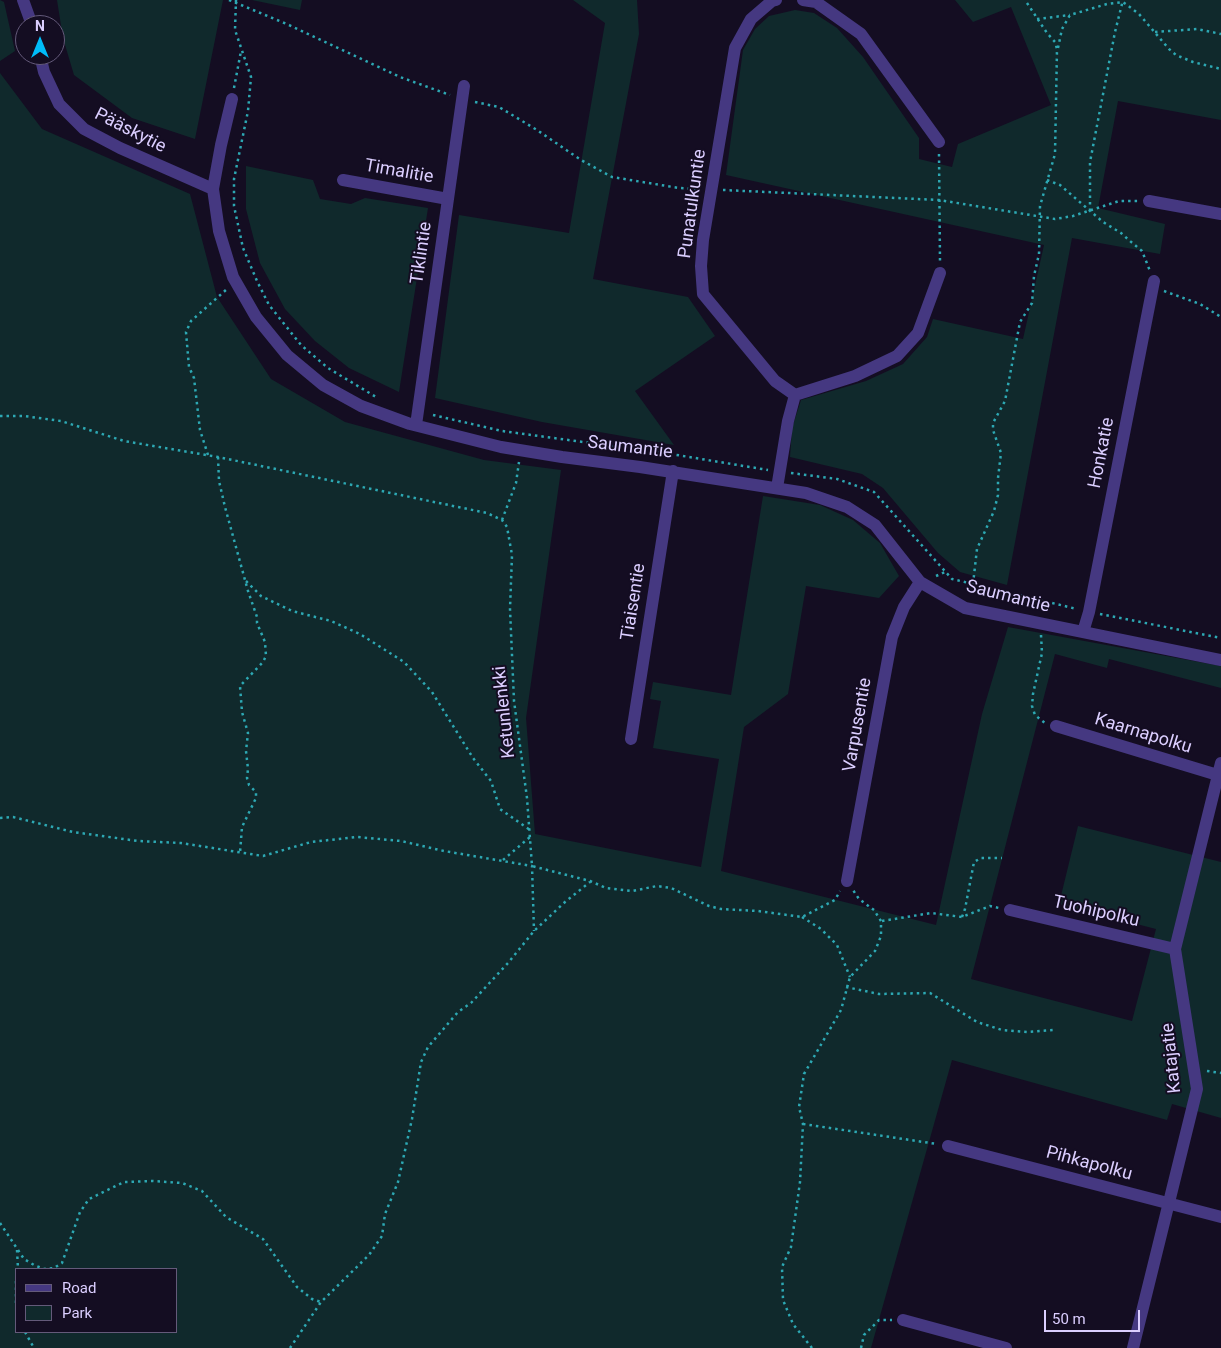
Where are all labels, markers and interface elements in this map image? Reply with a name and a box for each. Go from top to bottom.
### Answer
north arrow [15,15,65,65]
text: N [35,18,45,34]
street label: Pääskytie [91,104,169,158]
street label: Punatulkuntie [675,148,711,260]
street label: Timalitie [363,155,435,189]
street label: Tiklintie [407,220,437,286]
street label: Honkatie [1085,416,1119,490]
street label: Saumantie [586,432,674,464]
street label: Tiaisentie [617,562,651,642]
street label: Saumantie [964,576,1052,618]
street label: Ketunlenkki [489,665,521,759]
street label: Varpusentie [839,676,877,774]
street label: Kaarnapolku [1092,709,1194,759]
street label: Tuohipolku [1051,892,1141,932]
street label: Katajatie [1158,1022,1186,1094]
street label: Pihkapolku [1044,1142,1134,1186]
legend [15,1268,178,1333]
text: Road [62,1279,96,1297]
scale bar [1046,1300,1142,1332]
text: Park [62,1304,92,1322]
text: 50 m [1052,1310,1086,1328]

